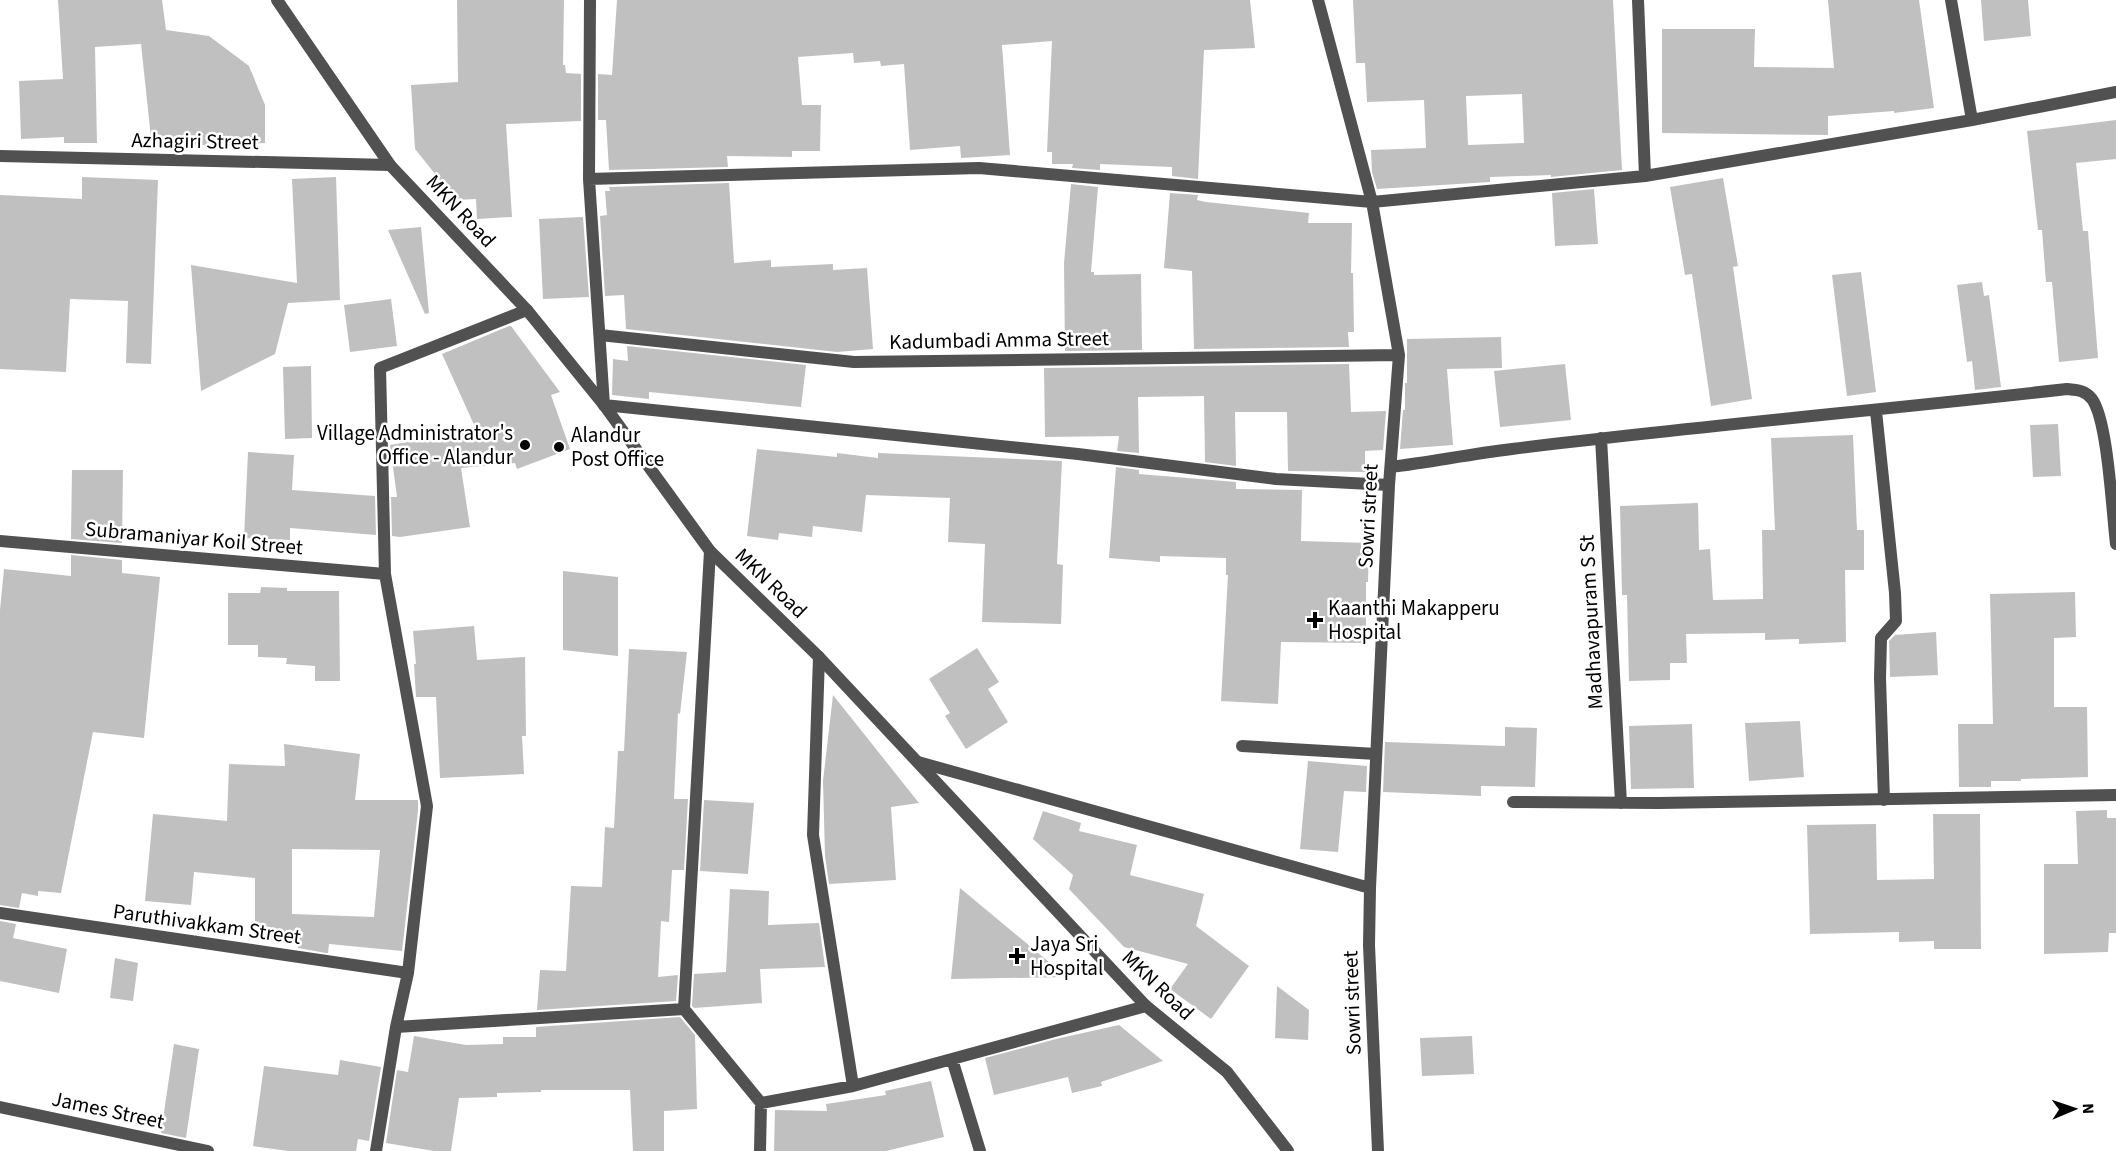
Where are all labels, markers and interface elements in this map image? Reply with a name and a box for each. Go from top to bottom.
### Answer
street label: Azhagiri Street [131,125,259,157]
street label: MKN Road [419,168,503,254]
street label: Kadumbadi Amma Street [889,323,1109,357]
place label: Village Administrator's Office - Alandur [317,418,514,472]
place label: Alandur Post Office [571,420,664,474]
marker: Village Administrator's Office - Alandur [518,438,532,452]
marker: Alandur Post Office [552,440,566,454]
street label: Sowri street [1350,463,1386,569]
street label: Subramaniyar Koil Street [84,514,304,562]
street label: Madhavapuram S St [1571,534,1611,710]
street label: MKN Road [728,541,814,625]
place label: Kaanthi Makapperu Hospital [1328,593,1500,647]
marker: Kaanthi Makapperu Hospital [1306,611,1324,629]
street label: Paruthivakkam Street [111,896,303,952]
place label: Jaya Sri Hospital [1030,929,1103,983]
street label: MKN Road [1115,943,1201,1027]
marker: Jaya Sri Hospital [1008,947,1026,965]
street label: Sowri street [1335,950,1369,1056]
north arrow [2044,1079,2104,1139]
street label: James Street [49,1083,167,1137]
text: N [2077,1103,2099,1114]

